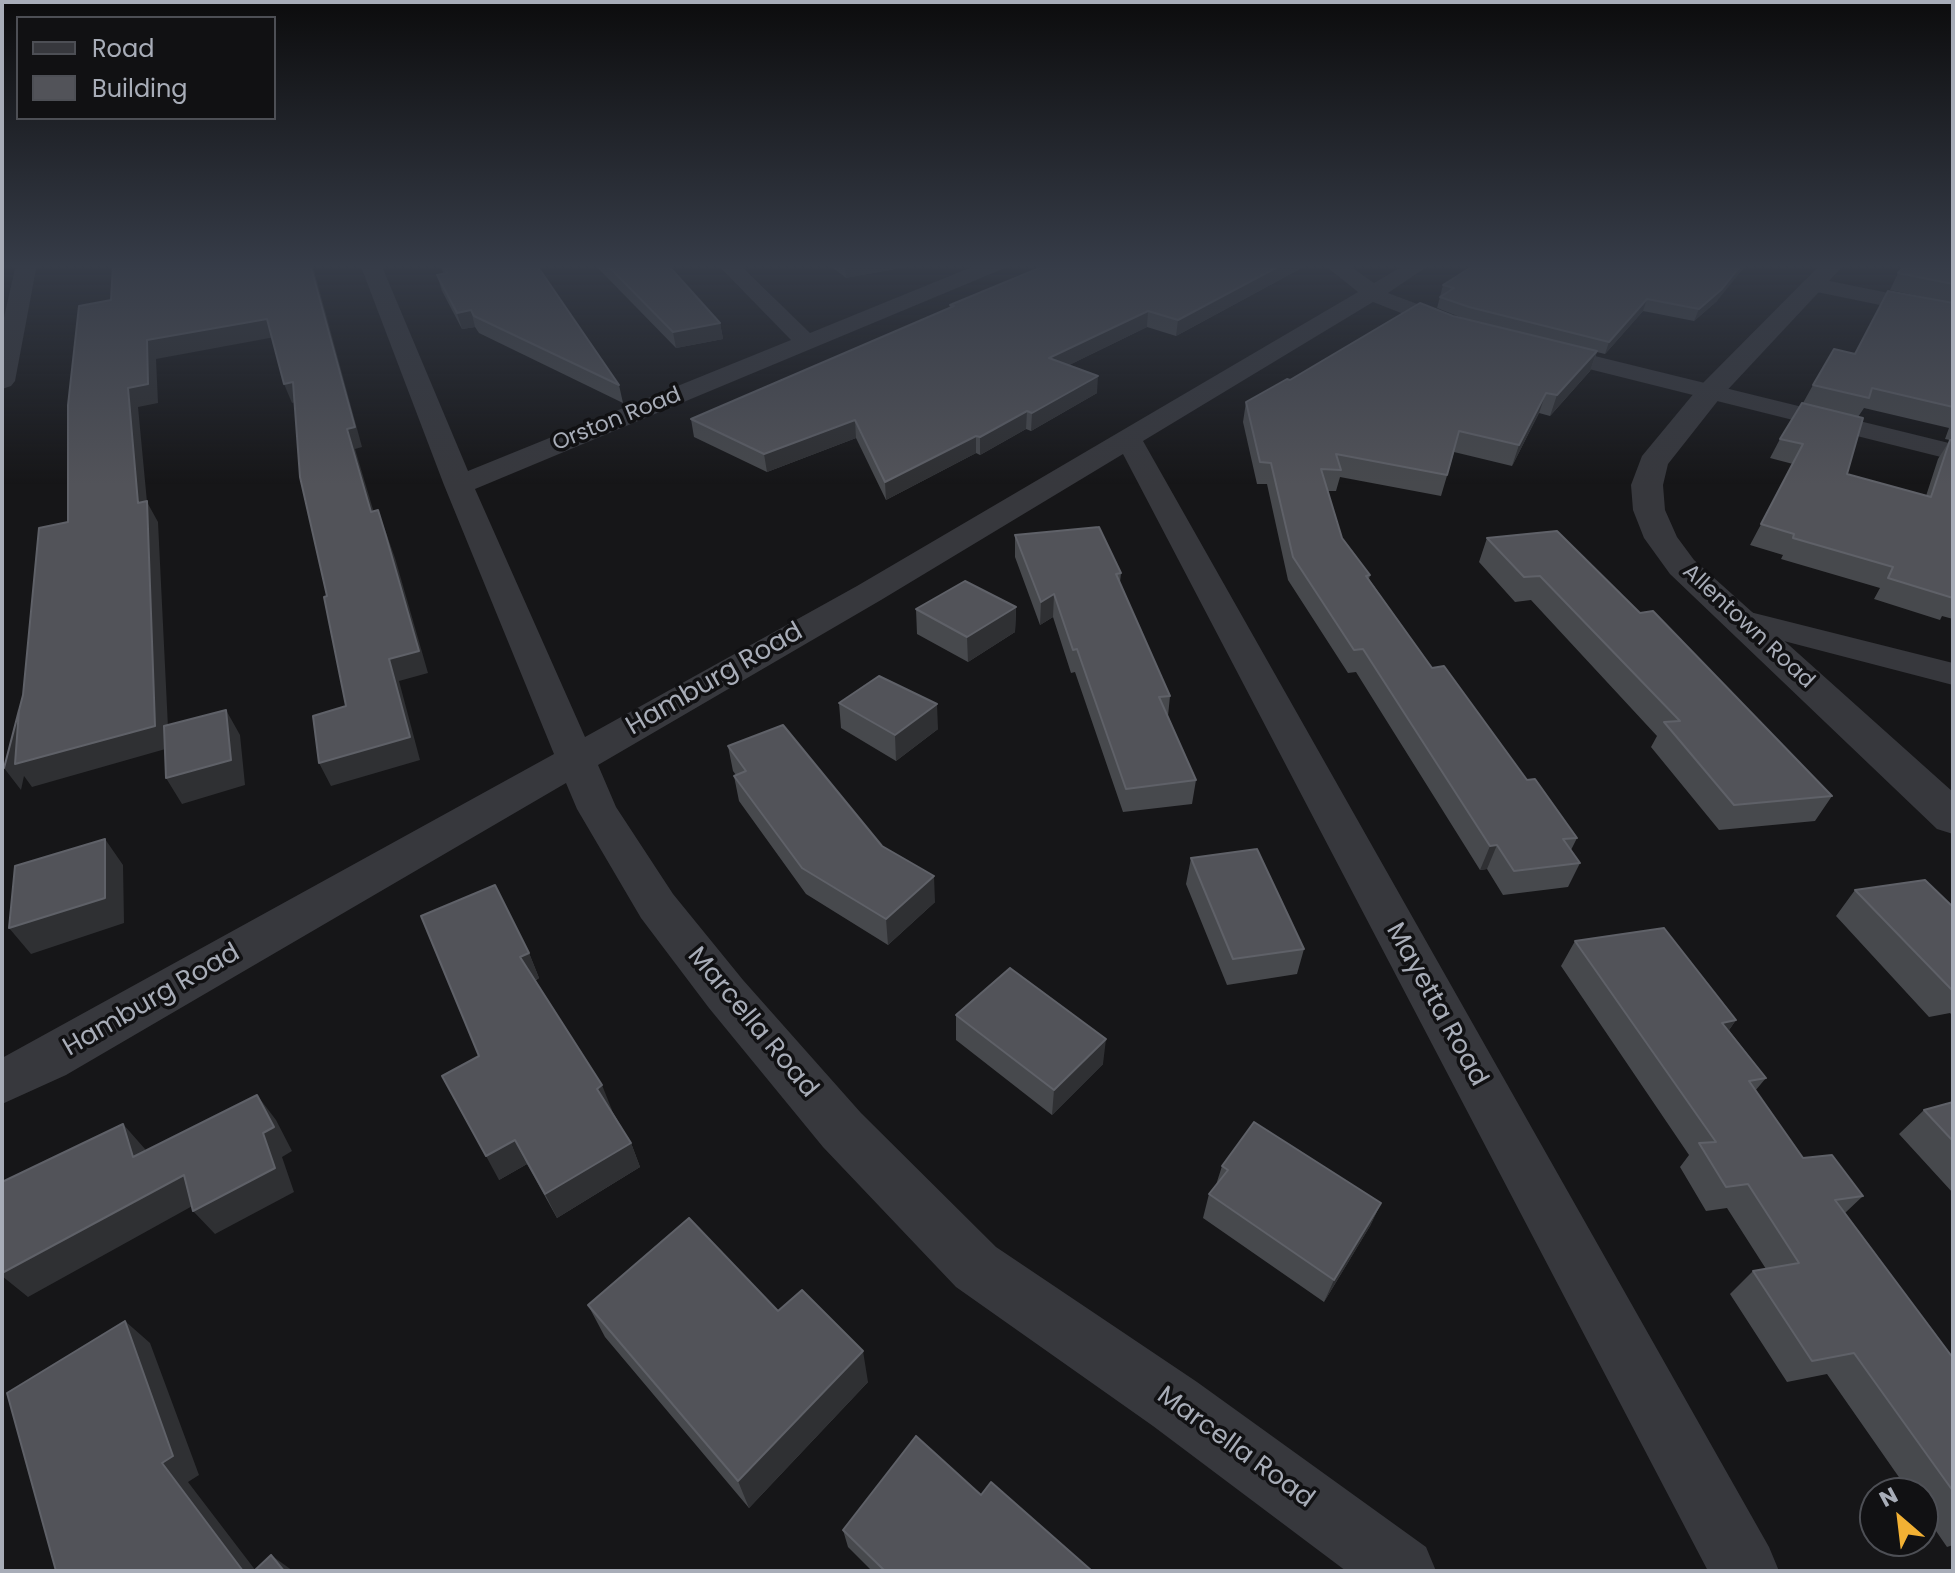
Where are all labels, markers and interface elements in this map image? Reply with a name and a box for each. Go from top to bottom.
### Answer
legend [16,16,276,120]
text: Road [92,32,154,65]
text: Building [92,72,188,105]
street label: Orston Road [549,382,685,458]
street label: Allentown Road [1677,559,1819,695]
street label: Hamburg Road [621,617,809,743]
street label: Mayetta Road [1378,918,1494,1092]
street label: Hamburg Road [58,938,246,1064]
street label: Marcella Road [680,942,824,1104]
street label: Marcella Road [1150,1381,1320,1515]
north arrow [1859,1477,1939,1557]
text: N [1874,1480,1903,1515]

